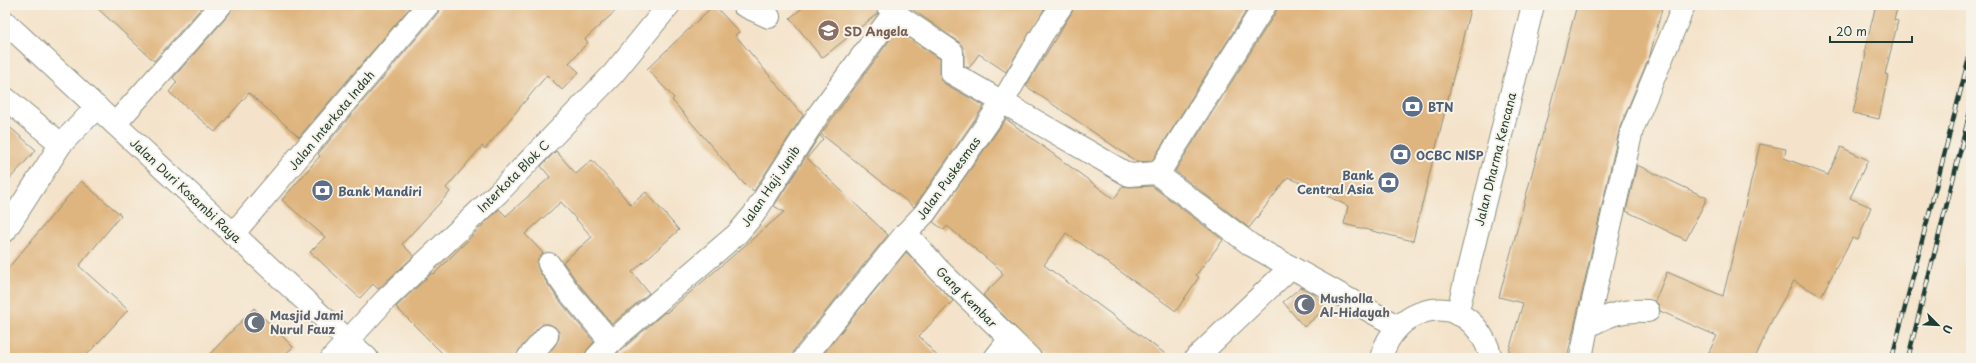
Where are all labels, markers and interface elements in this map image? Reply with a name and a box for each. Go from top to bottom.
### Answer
school or university icon: SD Angela [815,18,841,44]
scale bar [1830,18,1912,44]
place label: SD Angela [844,22,908,40]
text: 20 m [1836,22,1867,40]
street label: Jalan Interkota Indah [284,66,378,174]
street label: Jalan Dharma Kencana [1470,90,1520,228]
bank icon: BTN [1399,94,1425,120]
place label: BTN [1428,98,1453,116]
street label: Jalan Puskesmas [912,132,985,223]
street label: Jalan Duri Kosambi Raya [126,133,246,247]
street label: Interkota Blok C [473,136,553,216]
street label: Jalan Haji Junib [736,142,804,230]
bank icon: OCBC NISP [1388,142,1414,168]
place label: OCBC NISP [1416,146,1484,164]
place label: Bank Central Asia [1297,166,1375,198]
bank icon: Bank Central Asia [1376,169,1402,195]
bank icon: Bank Mandiri [309,178,335,204]
place label: Bank Mandiri [338,182,422,200]
street label: Gang Kembar [932,262,1002,332]
place label: Musholla Al-Hidayah [1320,289,1390,321]
mosque icon: Musholla Al-Hidayah [1291,292,1317,318]
north arrow [1918,305,1958,345]
place label: Masjid Jami Nurul Fauz [270,306,344,338]
mosque icon: Masjid Jami Nurul Fauz [241,309,267,335]
text: U [1938,322,1957,337]

